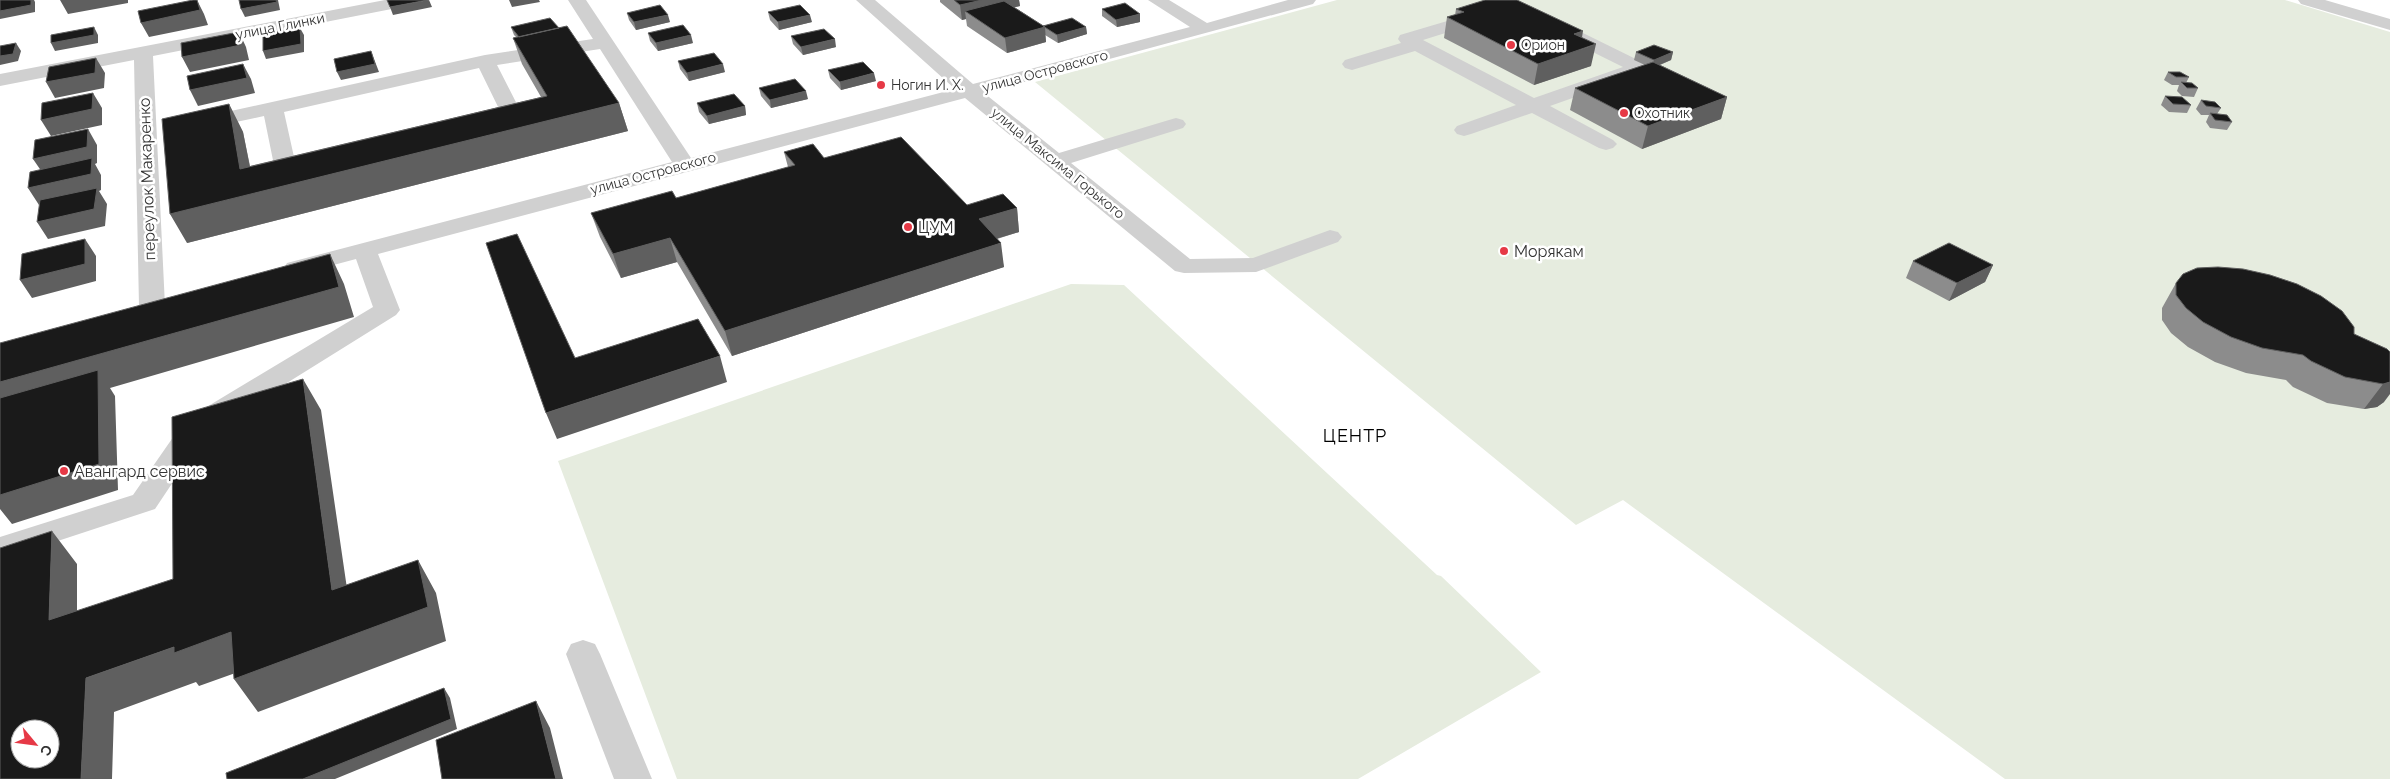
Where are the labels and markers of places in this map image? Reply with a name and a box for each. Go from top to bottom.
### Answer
place label: Орион [1521,37,1565,53]
marker: Орион [1505,39,1517,51]
place label: Ногин И. Х. [891,77,964,93]
marker: Ногин И. Х. [875,79,887,91]
place label: Охотник [1634,105,1690,121]
marker: Охотник [1618,107,1630,119]
place label: ЦУМ [918,218,954,237]
marker: ЦУМ [902,221,914,233]
place label: Морякам [1514,242,1584,261]
marker: Морякам [1498,245,1510,257]
place label: Авангард сервис [74,462,205,481]
marker: Авангард сервис [58,465,70,477]

